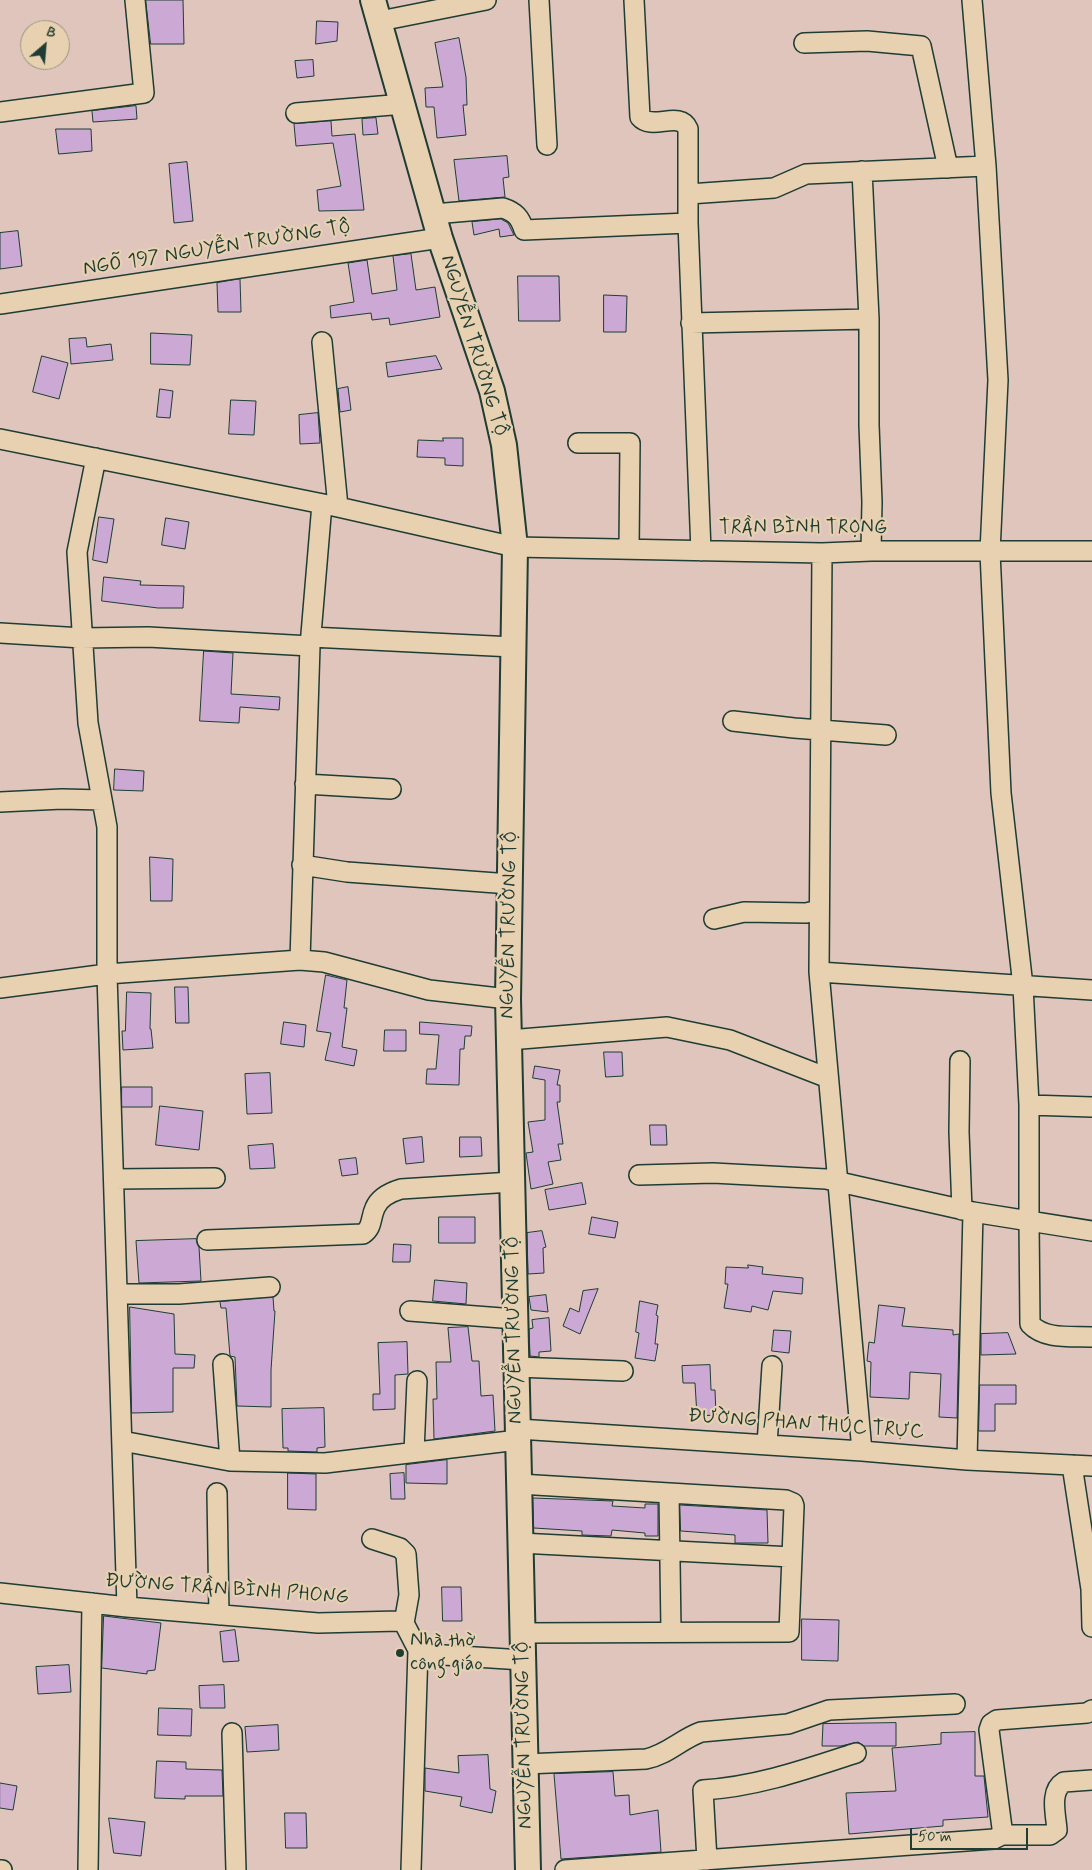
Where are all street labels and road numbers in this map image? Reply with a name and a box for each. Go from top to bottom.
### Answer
street label: NGÕ 197 NGUYỄN TRƯỜNG TỘ [81,216,353,282]
street label: NGUYỄN TRƯỜNG TỘ [434,253,512,439]
street label: TRẦN BÌNH TRỌNG [719,517,887,541]
street label: NGUYỄN TRƯỜNG TỘ [496,831,524,1019]
street label: NGUYỄN TRƯỜNG TỘ [501,1236,529,1424]
street label: ĐƯỜNG PHAN THÚC TRỰC [687,1405,925,1445]
street label: ĐƯỜNG TRẦN BÌNH PHONG [104,1570,350,1610]
street label: NGUYỄN TRƯỜNG TỘ [511,1641,539,1829]

